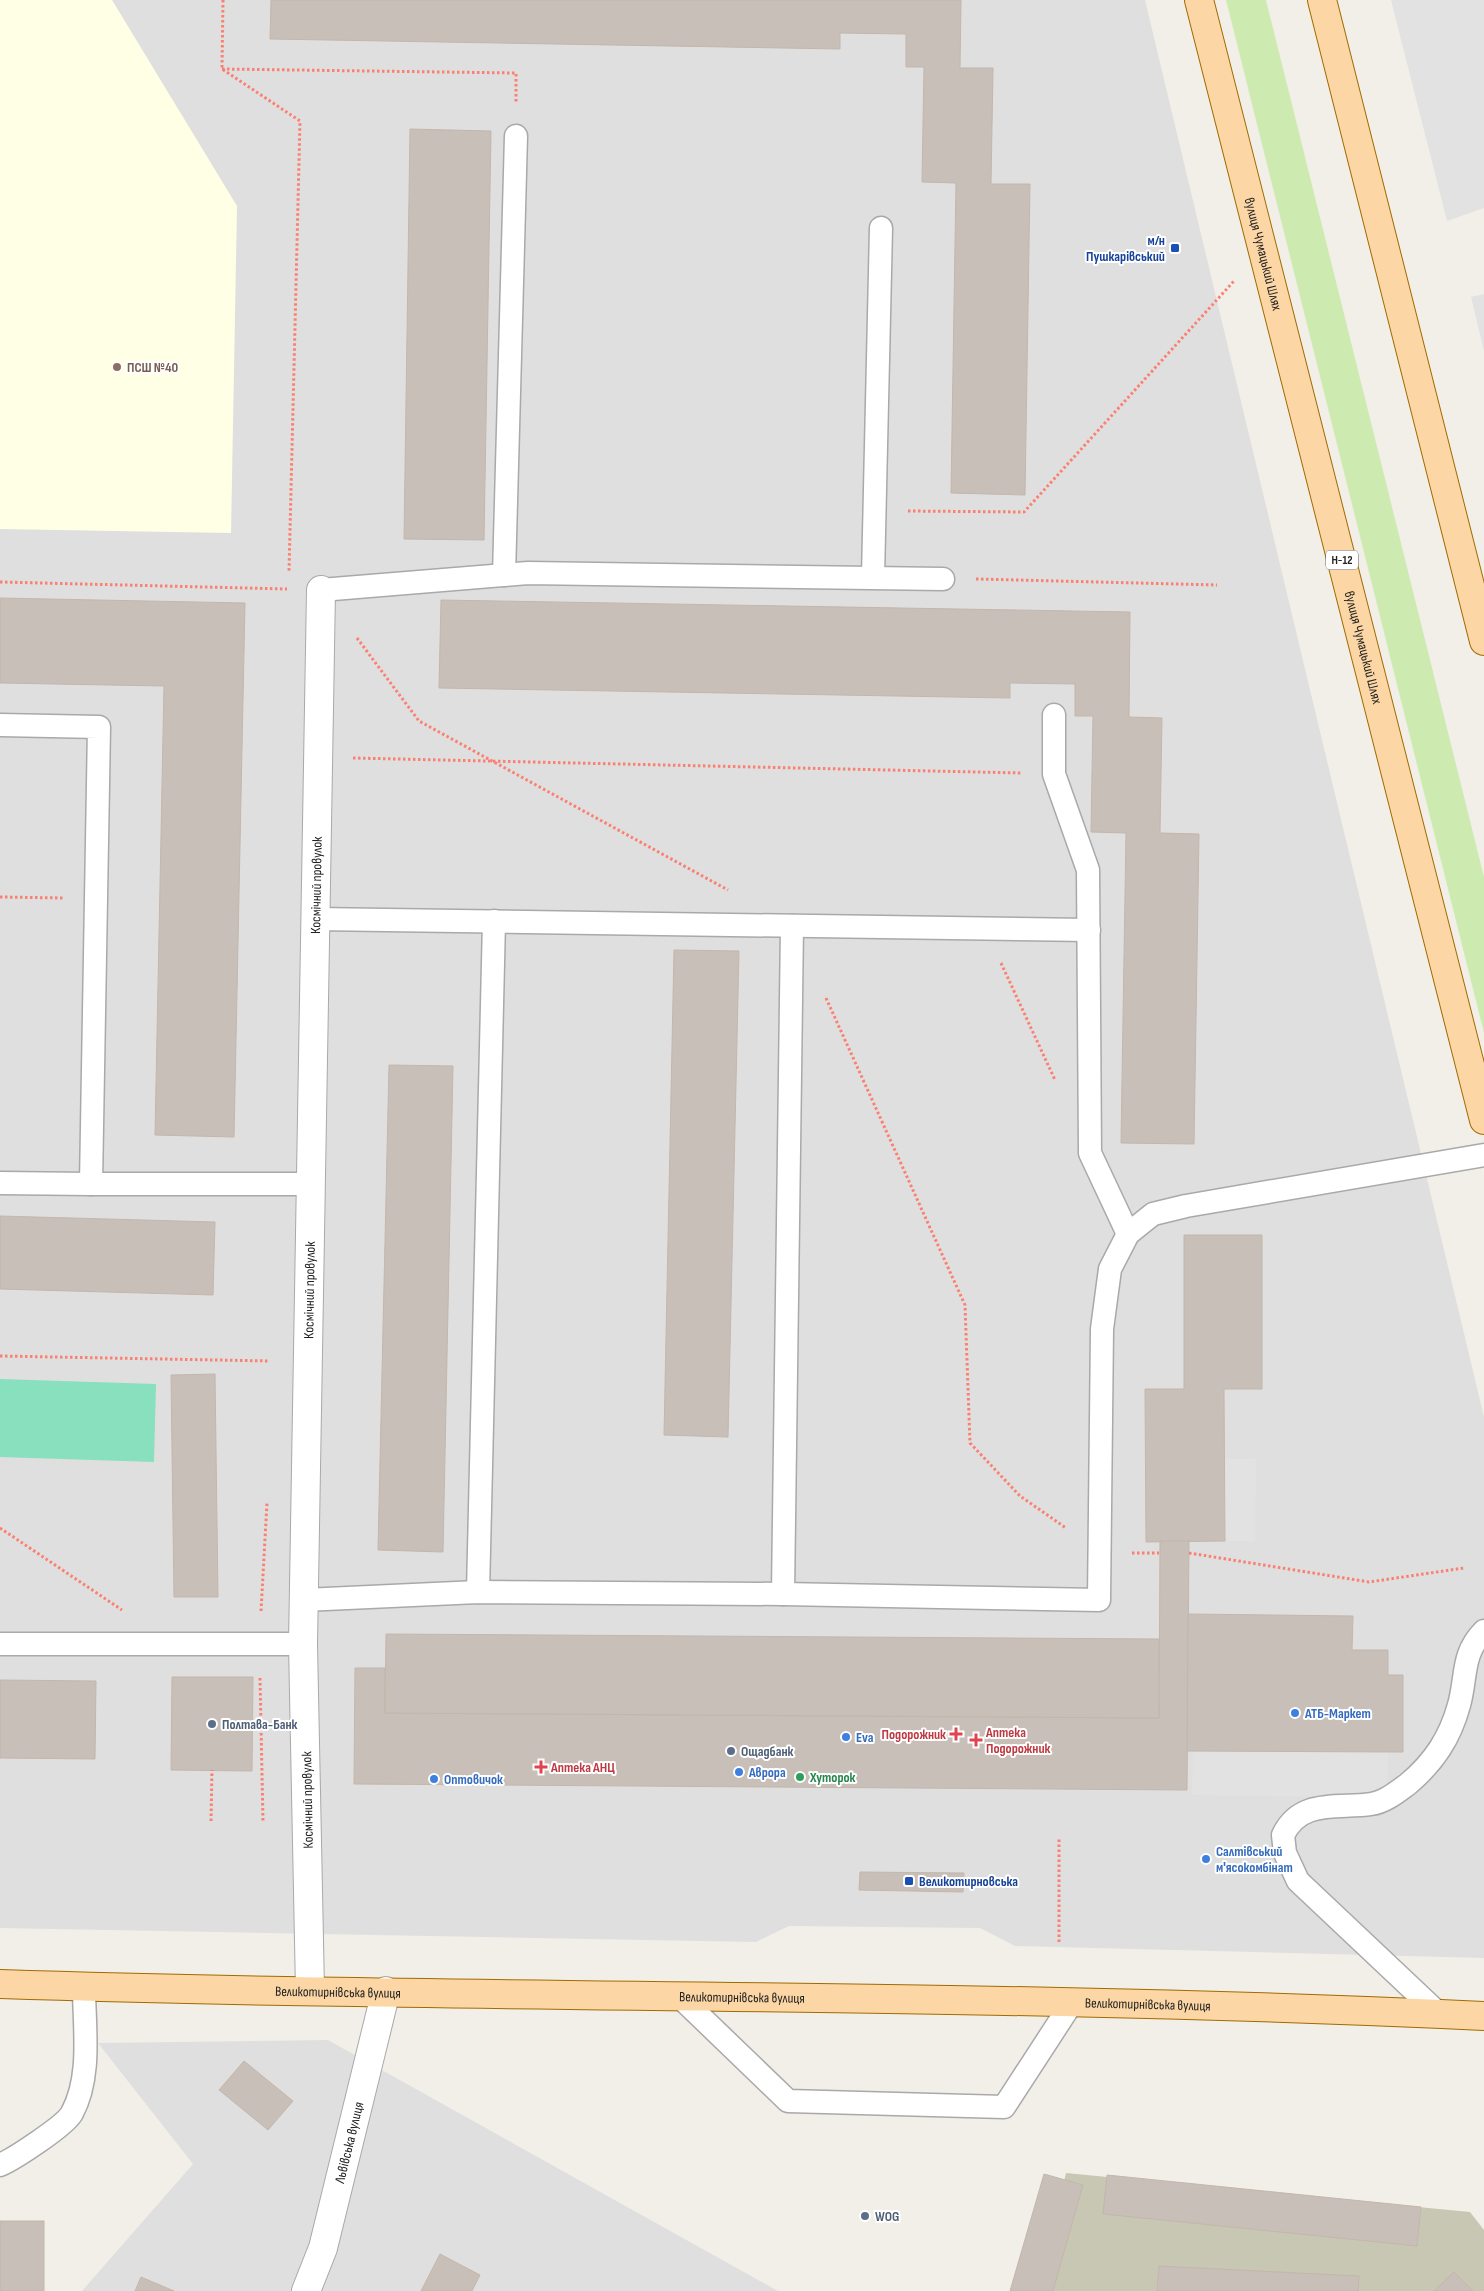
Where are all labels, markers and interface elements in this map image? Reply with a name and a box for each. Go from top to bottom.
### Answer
street label: вулиця Чумацький Шлях [1241,196,1286,313]
place label: м/н Пушкарівський [1086,232,1165,265]
marker: м/н Пушкарівський [1169,242,1181,254]
place label: ПСШ №40 [127,359,178,376]
marker: ПСШ №40 [111,361,123,373]
road number: Н-12 [1326,550,1358,570]
street label: вулиця Чумацький Шлях [1341,589,1386,707]
street label: Космічний провулок [307,836,326,934]
street label: Космічний провулок [300,1241,319,1339]
place label: АТБ-Маркет [1304,1705,1371,1722]
marker: АТБ-Маркет [1289,1707,1301,1719]
place label: Полтава-Банк [222,1716,298,1733]
marker: Полтава-Банк [206,1718,218,1730]
place label: Аптека Подорожник [985,1724,1051,1757]
place label: Подорожник [882,1726,946,1743]
marker: Подорожник [950,1728,962,1740]
place label: Eva [856,1729,874,1746]
marker: Eva [840,1731,852,1743]
marker: Аптека Подорожник [970,1734,982,1746]
place label: Ощадбанк [741,1743,794,1760]
marker: Ощадбанк [725,1745,737,1757]
street label: Космічний провулок [298,1751,317,1849]
place label: Аптека АНЦ [550,1759,615,1776]
marker: Аптека АНЦ [535,1761,547,1773]
place label: Аврора [748,1764,786,1781]
marker: Аврора [733,1766,745,1778]
place label: Хуторок [809,1769,856,1786]
place label: Оптовичок [444,1771,503,1788]
marker: Хуторок [794,1771,806,1783]
marker: Оптовичок [428,1773,440,1785]
place label: Салтівський м'ясокомбінат [1216,1843,1293,1876]
marker: Салтівський м'ясокомбінат [1200,1853,1212,1865]
place label: Великотирновська [919,1873,1018,1890]
marker: Великотирновська [903,1875,915,1887]
street label: Великотирнівська вулиця [275,1983,401,2002]
street label: Великотирнівська вулиця [679,1988,805,2007]
street label: Великотирнівська вулиця [1085,1994,1211,2015]
street label: Львівська вулиця [331,2100,368,2186]
place label: WOG [875,2208,899,2225]
marker: WOG [859,2210,871,2222]

